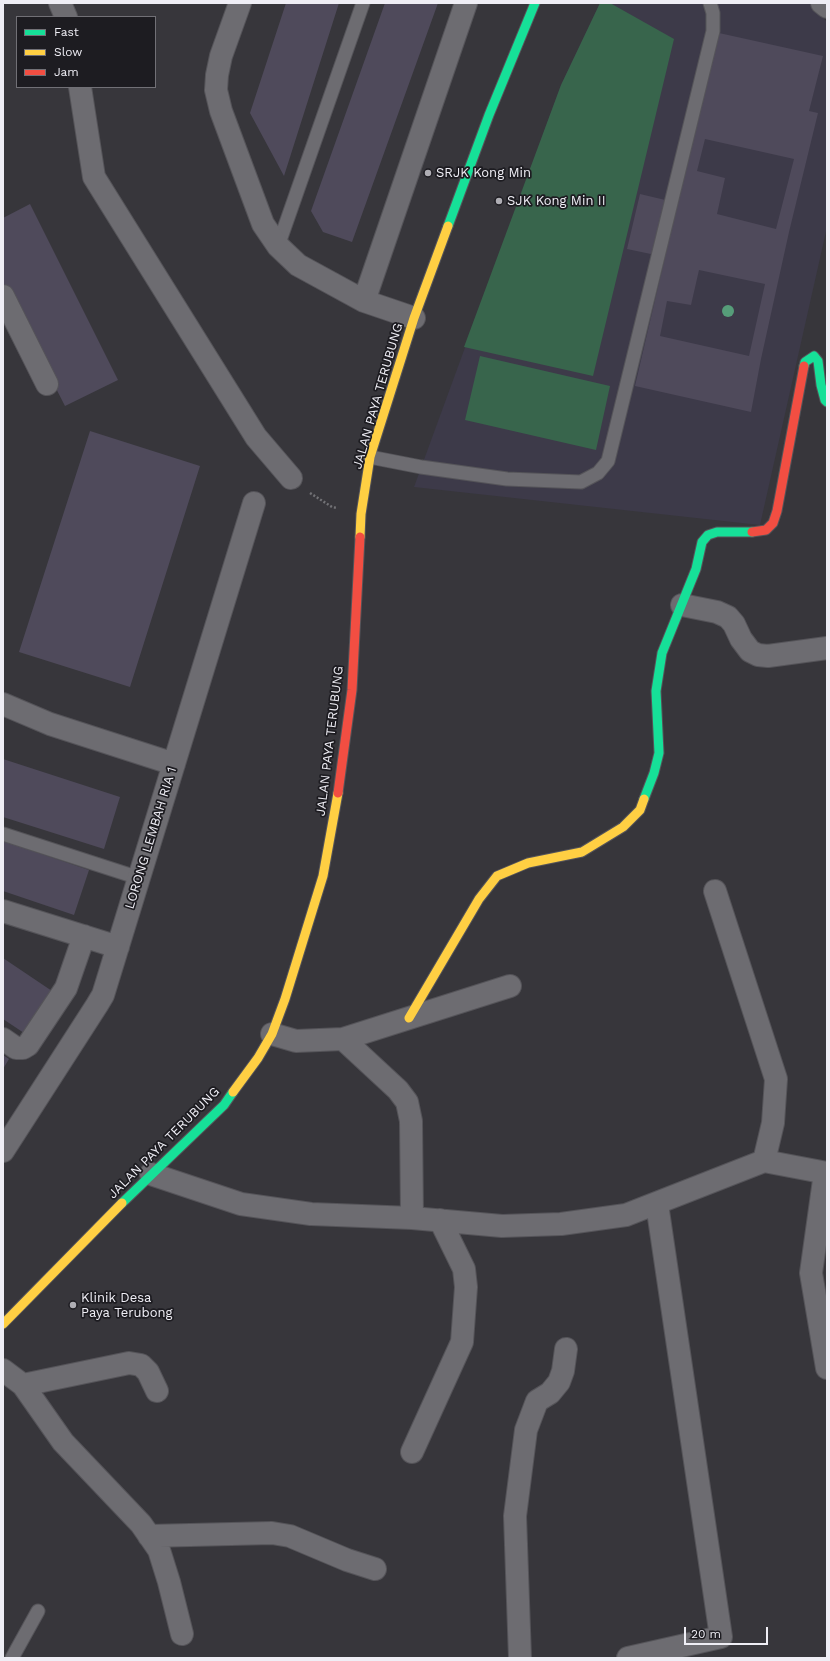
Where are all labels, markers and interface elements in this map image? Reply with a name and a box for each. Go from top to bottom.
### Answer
legend [16,16,156,88]
text: Fast [54,25,79,39]
text: Slow [54,45,82,59]
text: Jam [54,65,79,79]
place label: SRJK Kong Min [436,165,531,181]
marker: SRJK Kong Min [423,168,433,178]
place label: SJK Kong Min II [507,193,606,209]
marker: SJK Kong Min II [494,196,504,206]
street label: JALAN PAYA TERUBUNG [350,321,406,471]
street label: JALAN PAYA TERUBUNG [313,665,347,817]
street label: LORONG LEMBAH RIA 1 [122,765,180,911]
street label: JALAN PAYA TERUBUNG [105,1084,223,1202]
place label: Klinik Desa Paya Terubong [81,1290,172,1321]
marker: Klinik Desa Paya Terubong [68,1300,78,1310]
scale bar [686,1619,770,1645]
text: 20 m [691,1627,721,1641]

